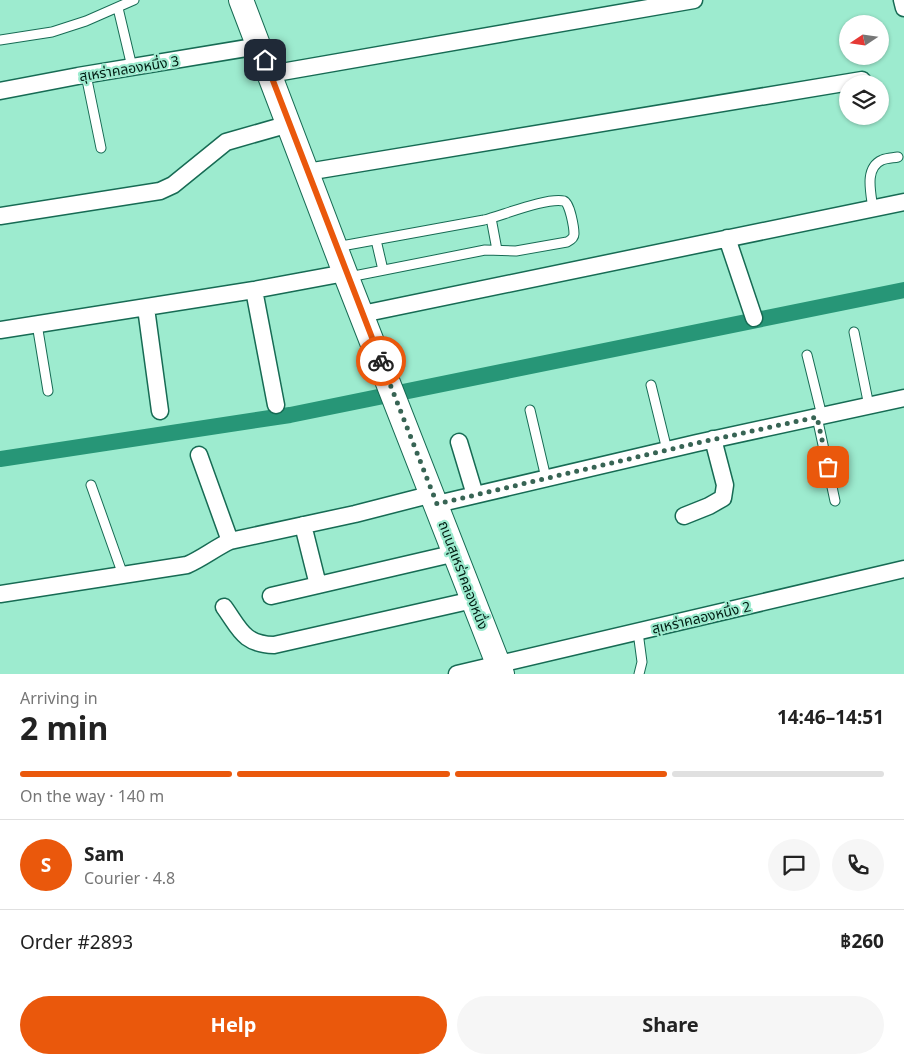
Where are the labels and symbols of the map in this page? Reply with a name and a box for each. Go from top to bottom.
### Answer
north arrow [839,15,889,65]
pin [244,39,286,81]
street label: สุเหร่าคลองหนึ่ง 3 [78,51,180,85]
courier [356,336,406,386]
pin [807,446,849,488]
street label: ถนนสุเหร่าคลองหนึ่ง [435,518,493,632]
street label: สุเหร่าคลองหนึ่ง 2 [650,596,752,638]

